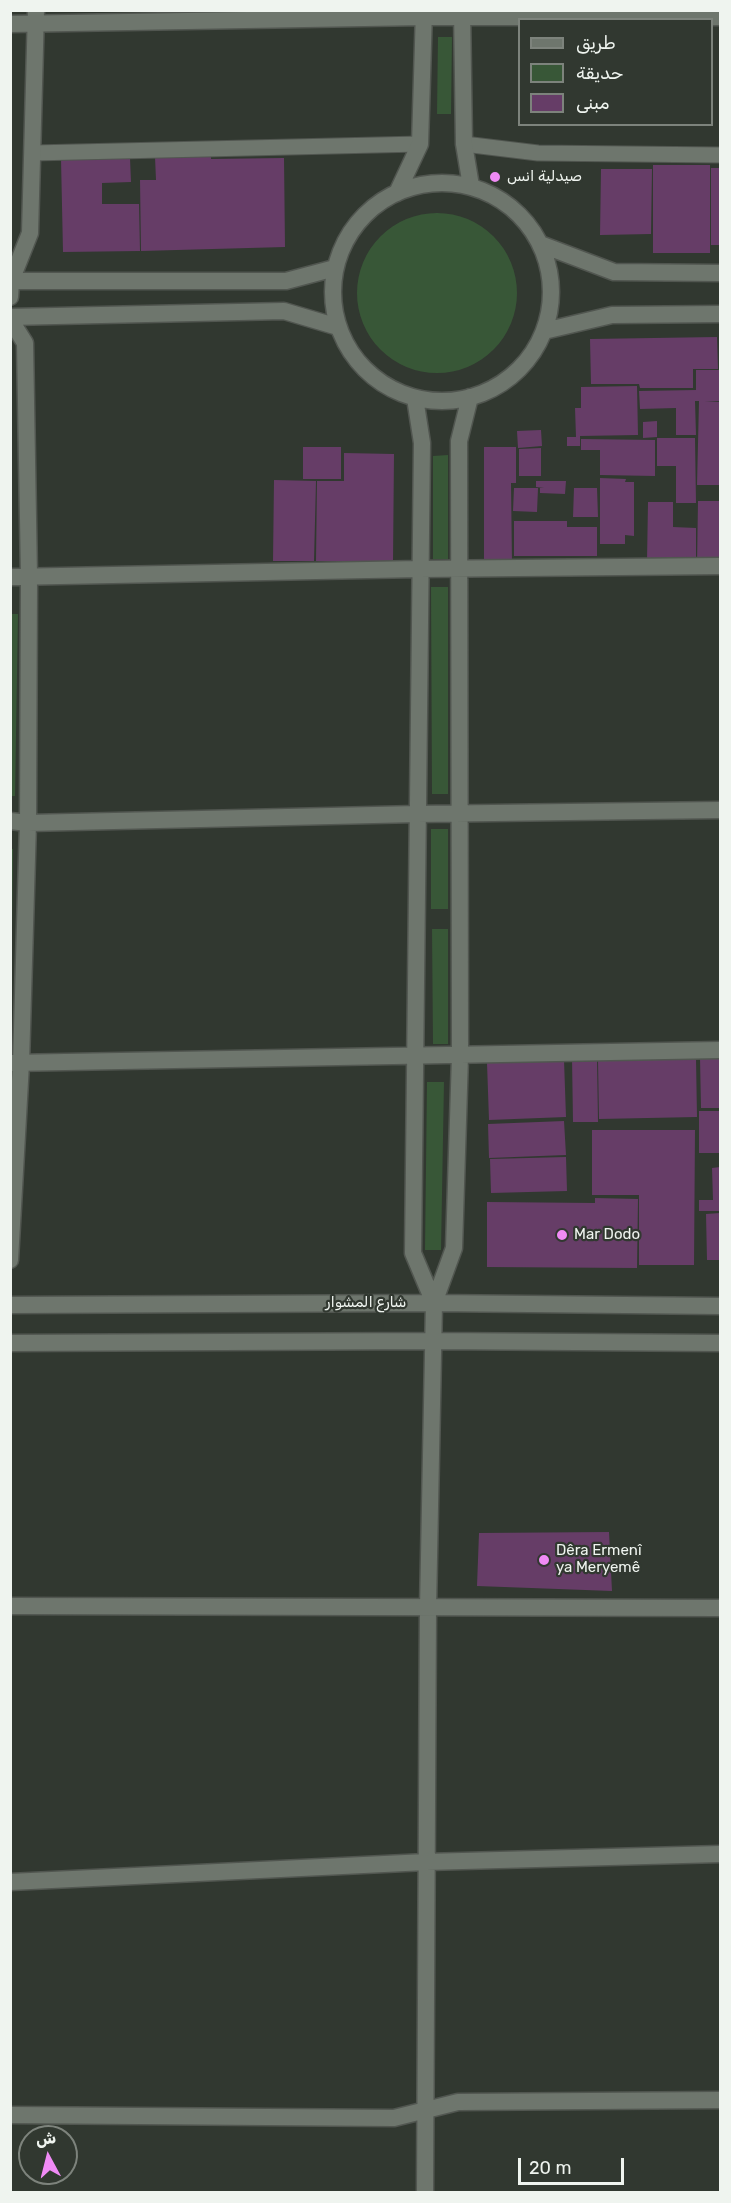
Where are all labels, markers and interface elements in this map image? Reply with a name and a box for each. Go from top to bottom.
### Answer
legend [518,18,713,126]
text: طريق [576,32,616,54]
text: حديقة [576,62,623,84]
text: مبنى [576,92,610,114]
place label: صيدلية انس [507,168,582,186]
marker: صيدلية انس [488,170,502,184]
place label: Mar Dodo [574,1226,640,1244]
marker: Mar Dodo [555,1228,569,1242]
street label: شارع المشوار [326,1294,406,1312]
place label: Dêra Ermenî ya Meryemê [556,1542,642,1577]
marker: Dêra Ermenî ya Meryemê [537,1553,551,1567]
north arrow [18,2125,78,2185]
text: ش [35,2128,57,2149]
scale bar [521,2146,628,2184]
text: 20 m [529,2157,571,2179]

